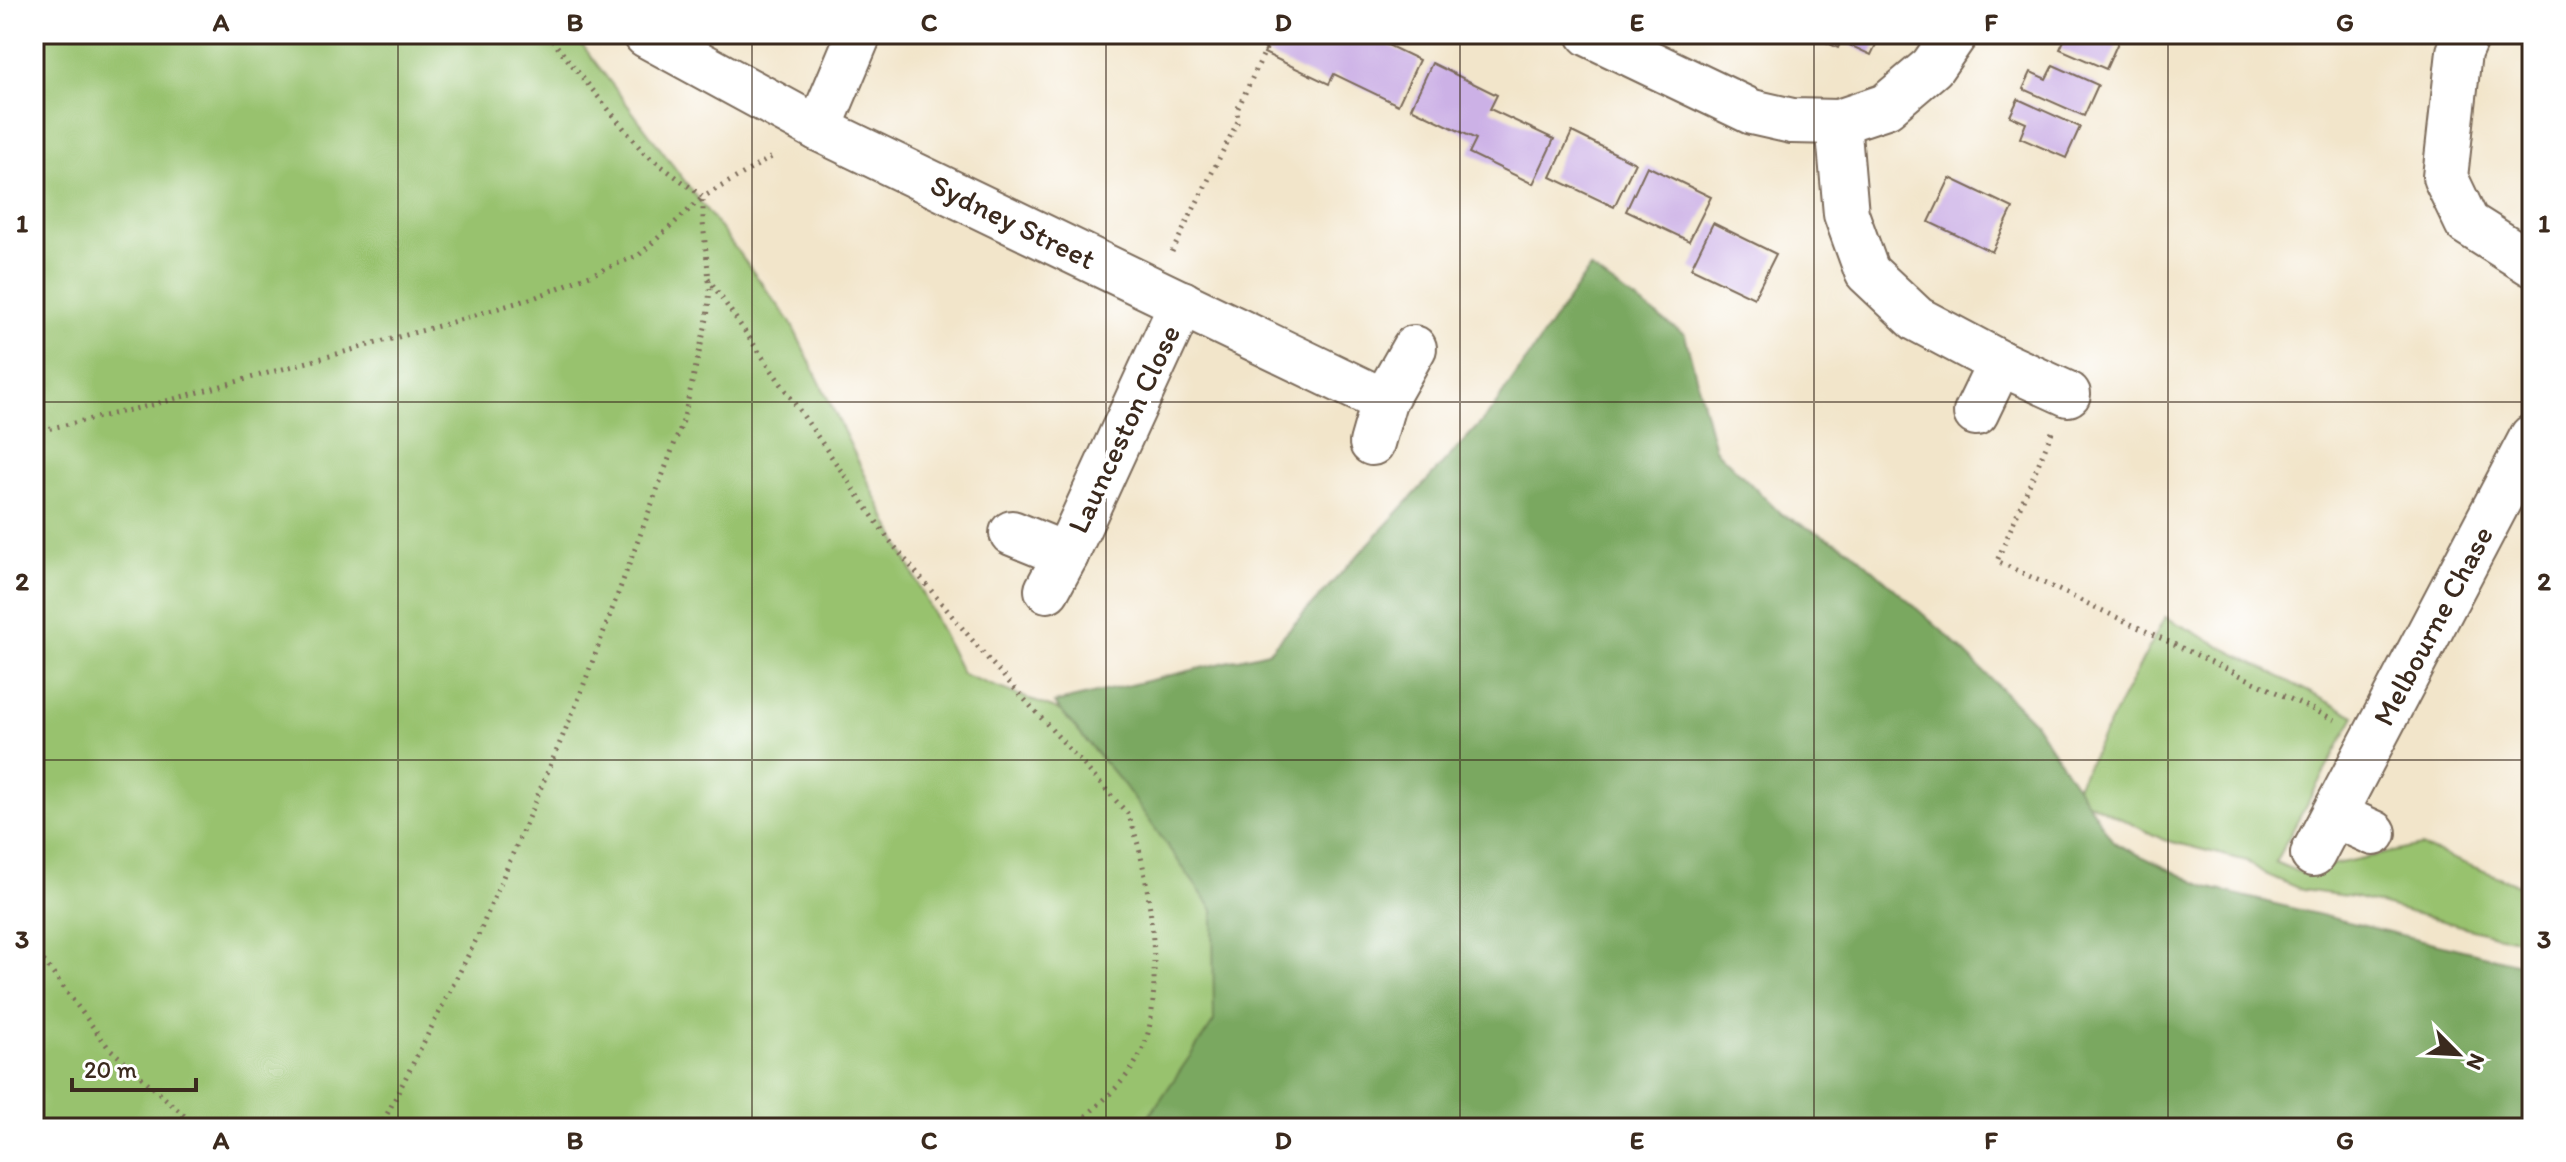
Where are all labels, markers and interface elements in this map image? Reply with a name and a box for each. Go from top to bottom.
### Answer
text: A [212,6,230,38]
text: B [567,6,584,38]
text: C [921,6,938,38]
text: D [1274,6,1292,38]
text: E [1630,6,1644,38]
text: F [1984,6,1998,38]
text: G [2336,6,2354,38]
street label: Sydney Street [925,166,1102,277]
text: 1 [16,207,28,239]
text: 1 [2538,207,2550,239]
street label: Launceston Close [1059,319,1188,539]
street label: Melbourne Chase [2364,519,2501,732]
text: 2 [15,565,29,597]
text: 2 [2537,565,2551,597]
text: 3 [15,923,29,955]
text: 3 [2537,923,2551,955]
north arrow [2418,1014,2498,1094]
scale bar [72,1042,196,1092]
text: N [2460,1050,2491,1074]
text: 20 m [84,1055,137,1084]
text: A [212,1124,230,1156]
text: B [567,1124,584,1156]
text: C [921,1124,938,1156]
text: D [1274,1124,1292,1156]
text: E [1630,1124,1644,1156]
text: F [1984,1124,1998,1156]
text: G [2336,1124,2354,1156]

